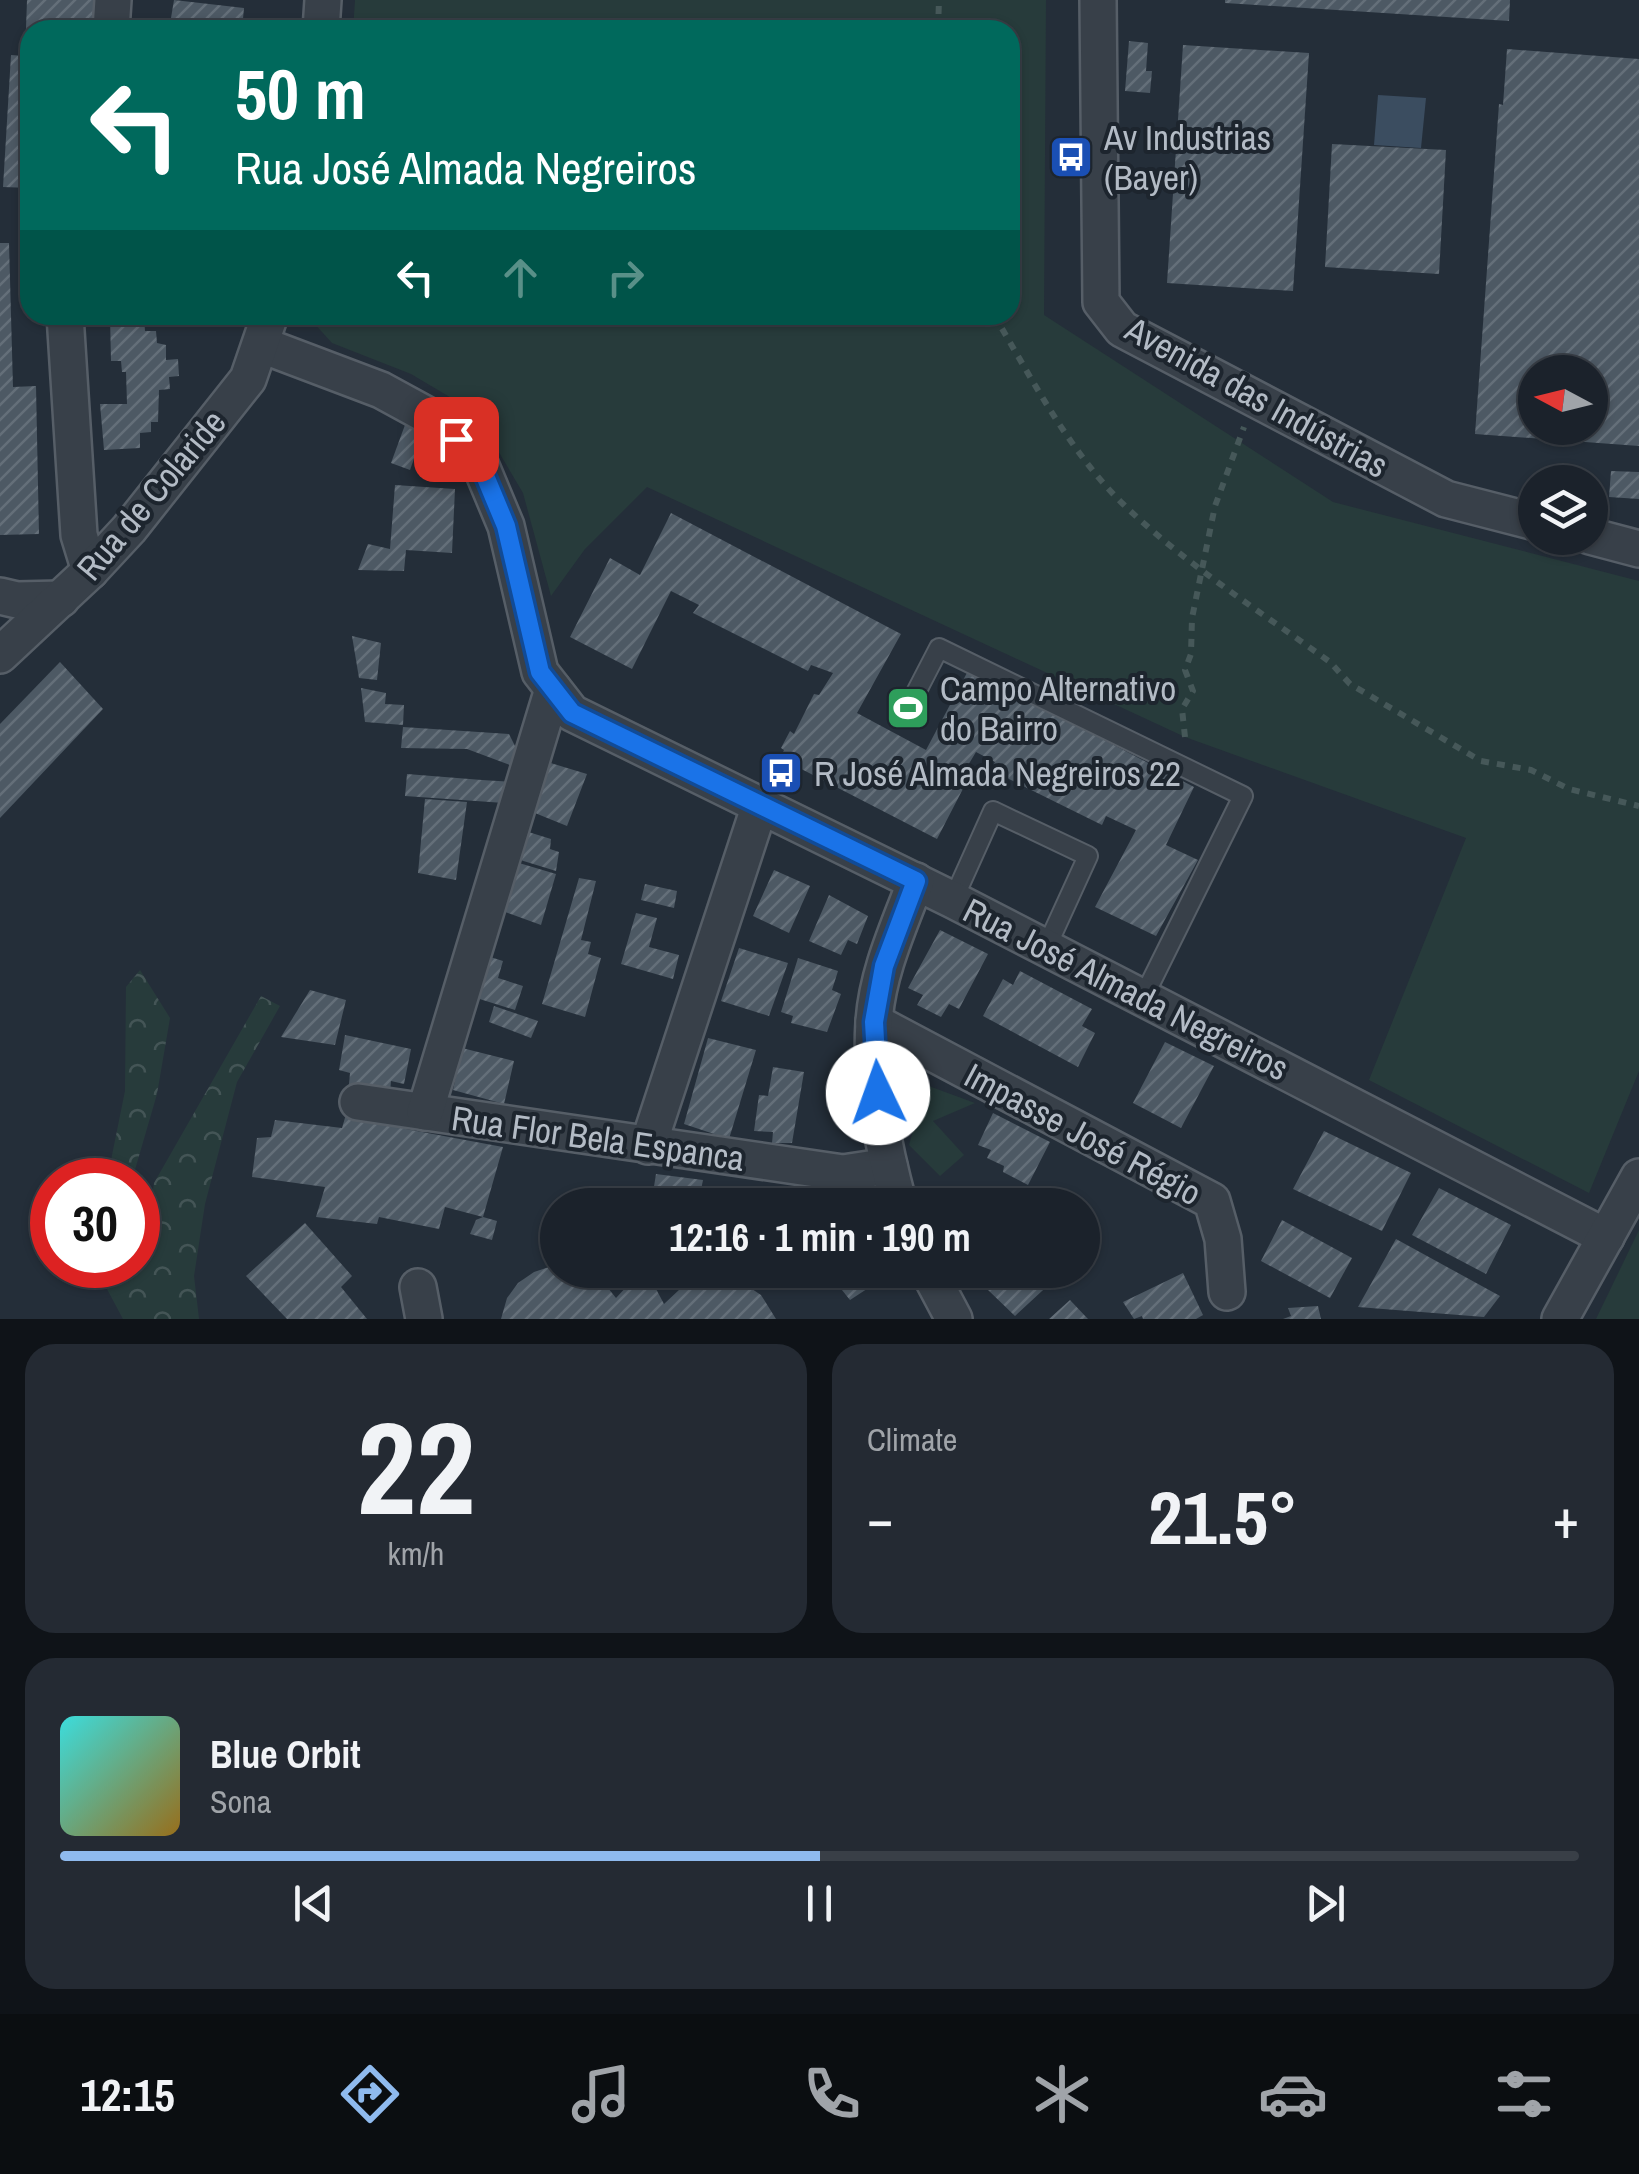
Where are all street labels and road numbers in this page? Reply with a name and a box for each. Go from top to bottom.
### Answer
street label: Avenida das Indústrias [1117,305,1397,489]
street label: Rua de Colaride [66,400,236,590]
street label: Rua José Almada Negreiros [955,887,1297,1091]
street label: Impasse José Régio [956,1052,1210,1216]
street label: Rua Flor Bela Espanca [449,1094,747,1182]

